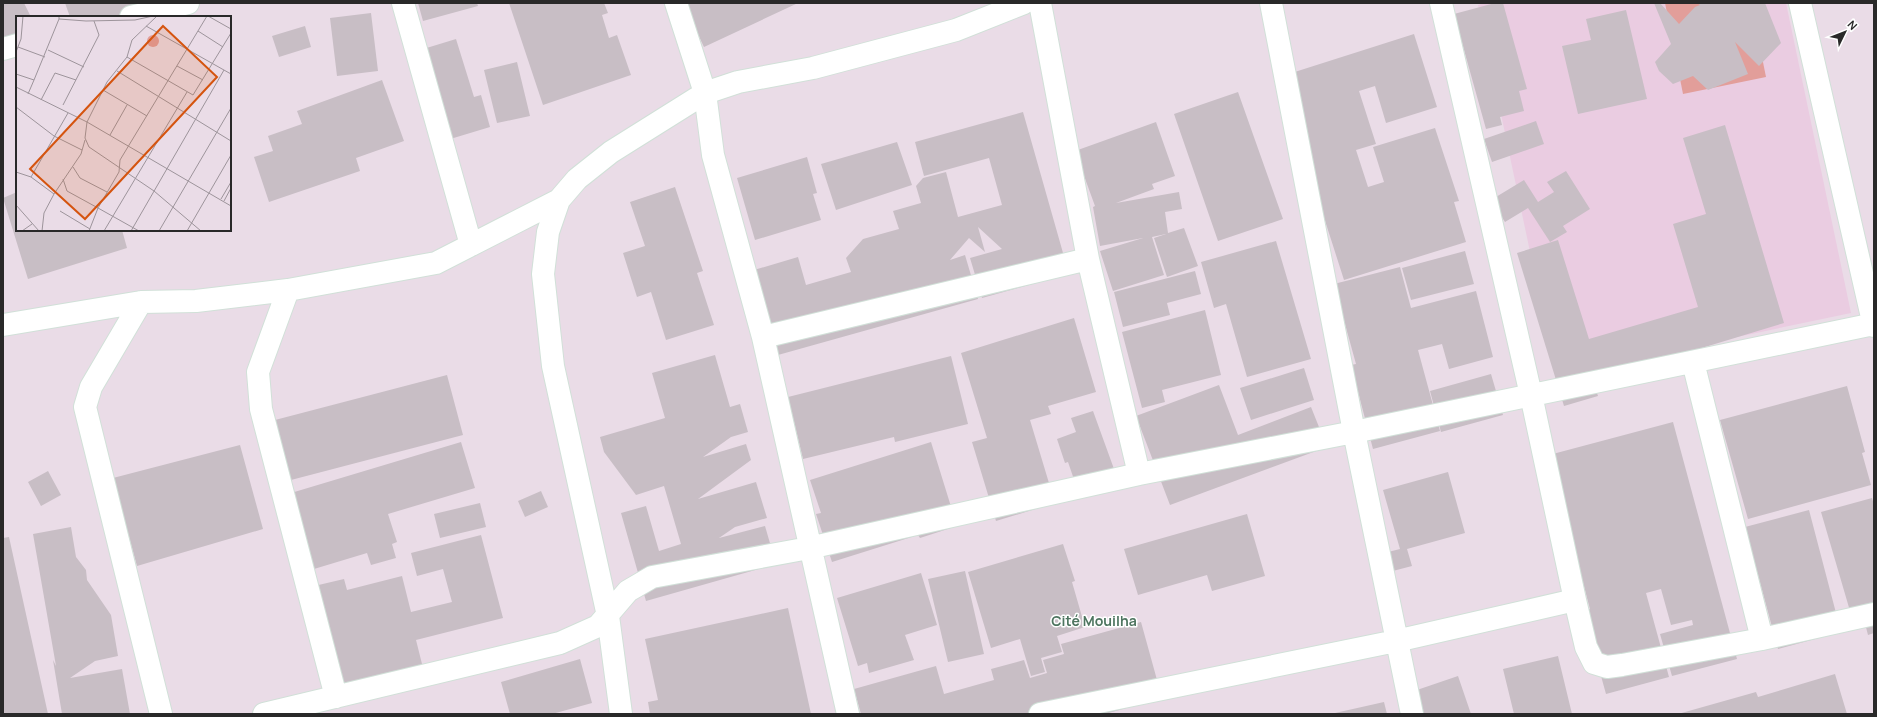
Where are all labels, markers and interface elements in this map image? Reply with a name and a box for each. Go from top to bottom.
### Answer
north arrow [1825,12,1865,52]
inset map [16,16,231,231]
text: N [1844,17,1861,33]
district label: Cité Mouilha [1051,611,1137,630]

